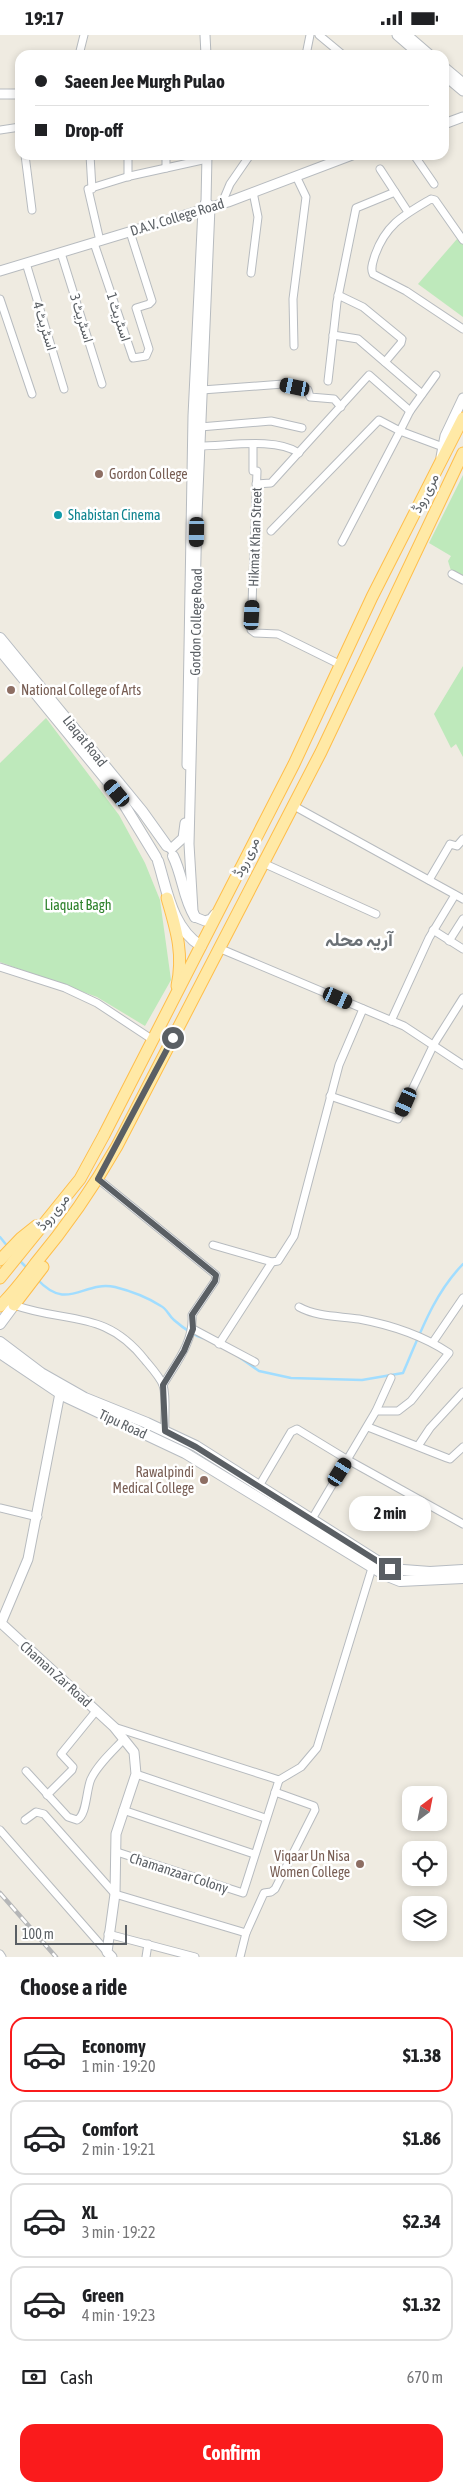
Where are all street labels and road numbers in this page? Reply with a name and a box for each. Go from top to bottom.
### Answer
street label: D.A.V. College Road [128,195,226,239]
street label: اسٹریٹ 1 [103,291,134,344]
street label: اسٹریٹ 3 [66,292,97,345]
street label: اسٹریٹ 4 [29,300,60,353]
street label: مری روڈ [408,471,443,516]
street label: Hikmat Khan Street [245,487,265,587]
street label: Gordon College Road [187,568,205,676]
street label: Liaqat Road [60,712,110,770]
street label: مری روڈ [230,835,263,880]
street label: مری روڈ [34,1191,73,1234]
street label: Tipu Road [96,1406,150,1442]
street label: Chaman Zar Road [17,1638,95,1710]
street label: Chamanzaar Colony [128,1850,231,1897]

